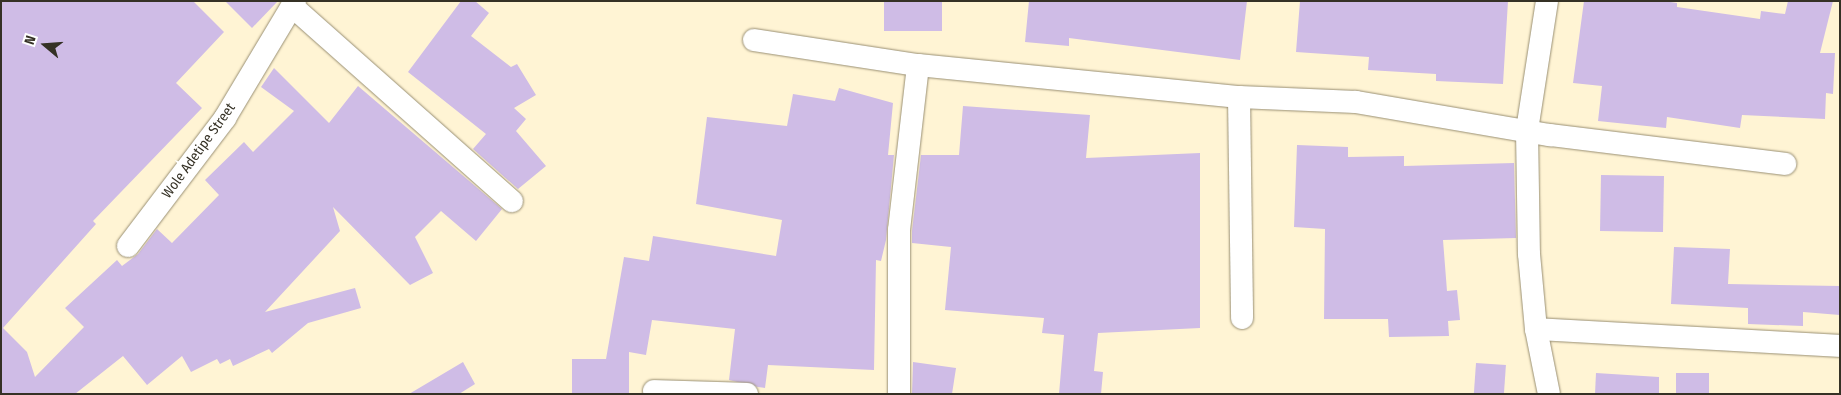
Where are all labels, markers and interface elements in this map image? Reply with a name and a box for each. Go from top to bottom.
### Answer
north arrow [20,20,70,70]
text: N [21,34,40,47]
street label: Wole Adetipe Street [159,100,239,202]

